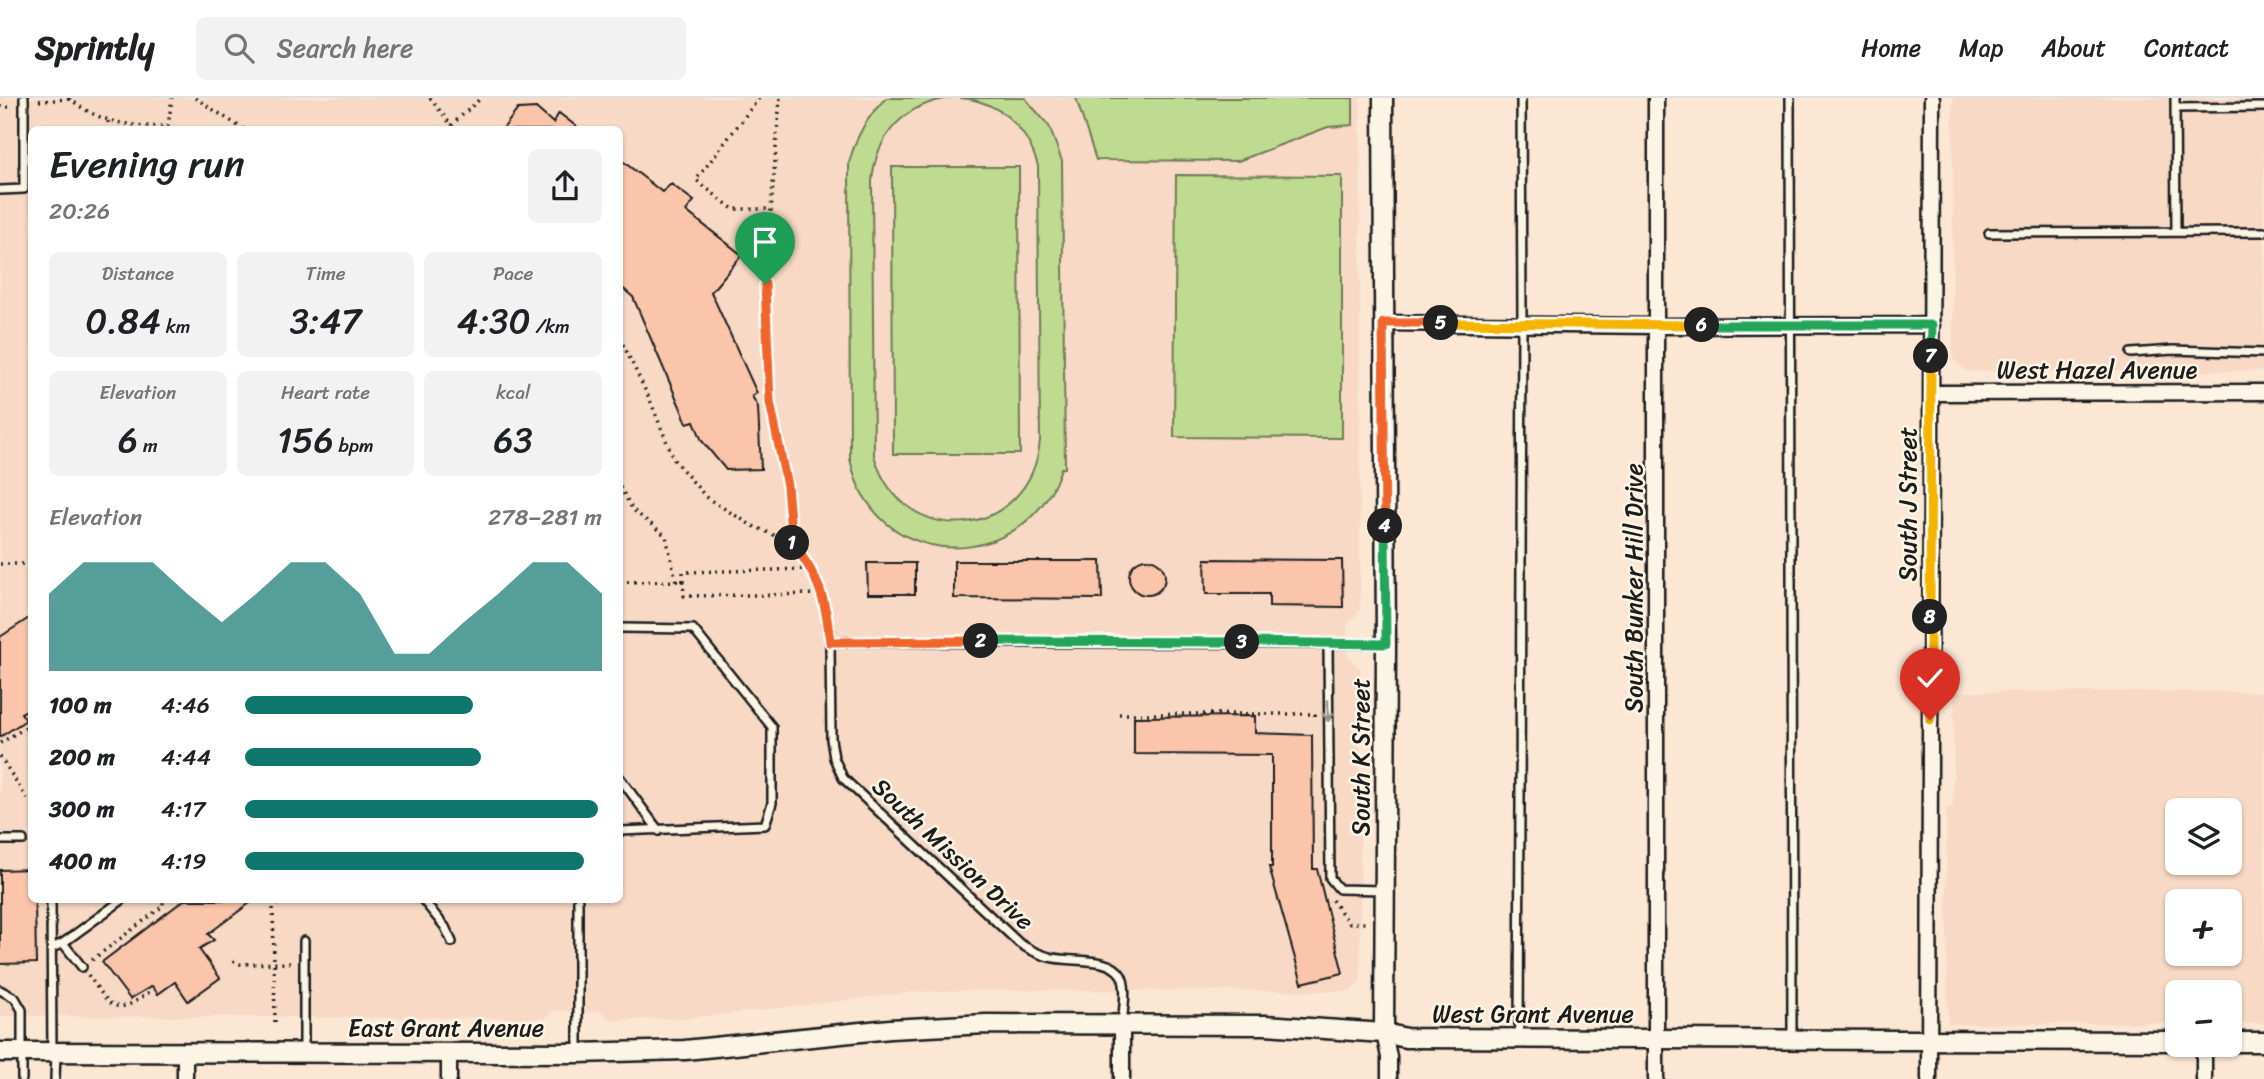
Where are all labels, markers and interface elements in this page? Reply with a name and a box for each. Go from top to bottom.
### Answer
search box [196,17,686,80]
text: Sprintly [35,19,154,77]
text: Search here [276,25,413,71]
text: Home [1861,27,1921,69]
text: Map [1959,27,2003,69]
text: About [2041,27,2106,69]
text: Contact [2144,27,2229,69]
icon: search [220,29,258,67]
text: Evening run [49,131,245,198]
button: share [528,149,602,223]
text: 20:26 [49,191,110,232]
pin [735,212,795,284]
icon: arrive [746,223,784,261]
text: Distance [102,257,174,290]
text: Time [305,257,346,290]
text: Pace [493,257,533,290]
text: 0.84 [85,290,161,352]
text: 3:47 [290,290,361,352]
text: 4:30 [457,290,531,352]
pin: 5 [1424,306,1458,341]
text: 5 [1435,306,1446,339]
pin: 6 [1684,308,1720,342]
text: 6 [1696,308,1707,341]
text: km [161,310,190,343]
text: /km [531,310,570,343]
pin: 7 [1913,338,1948,374]
text: 7 [1925,339,1936,372]
street label: West Hazel Avenue [1997,349,2198,391]
text: Elevation [99,376,176,409]
text: Heart rate [281,376,370,409]
text: kcal [496,376,530,409]
text: 6 [118,409,138,471]
text: 156 [277,409,334,471]
text: 63 [494,409,533,471]
street label: South J Street [1887,427,1929,581]
text: m [138,429,158,462]
text: bpm [334,429,374,462]
street label: South Bunker Hill Drive [1613,463,1655,713]
text: Elevation [49,497,142,538]
text: 278–281 m [488,497,602,538]
pin: 4 [1368,508,1402,544]
text: 4 [1379,509,1390,542]
pin: 1 [774,526,810,560]
text: 1 [787,526,796,559]
pin: 8 [1912,600,1948,634]
text: 8 [1924,600,1935,633]
pin: 2 [964,624,998,658]
text: 2 [975,624,986,657]
pin: 3 [1224,624,1260,660]
text: 3 [1236,625,1247,658]
pin [1900,648,1960,720]
icon: check [1911,659,1949,697]
street label: South K Street [1340,678,1382,836]
text: 100 m [49,685,112,726]
text: 4:46 [161,685,210,726]
one-way arrow [1321,699,1335,722]
text: 200 m [49,737,115,778]
text: 4:44 [161,737,211,778]
street label: South Mission Drive [862,767,1044,941]
text: 300 m [49,789,114,830]
text: 4:17 [161,789,205,830]
map controls [2165,798,2242,1057]
button: layers [2165,798,2242,875]
text: 400 m [49,841,116,882]
text: 4:19 [161,841,206,882]
button: + [2165,889,2242,966]
button: − [2165,980,2242,1057]
street label: West Grant Avenue [1432,993,1634,1035]
street label: East Grant Avenue [348,1007,544,1049]

